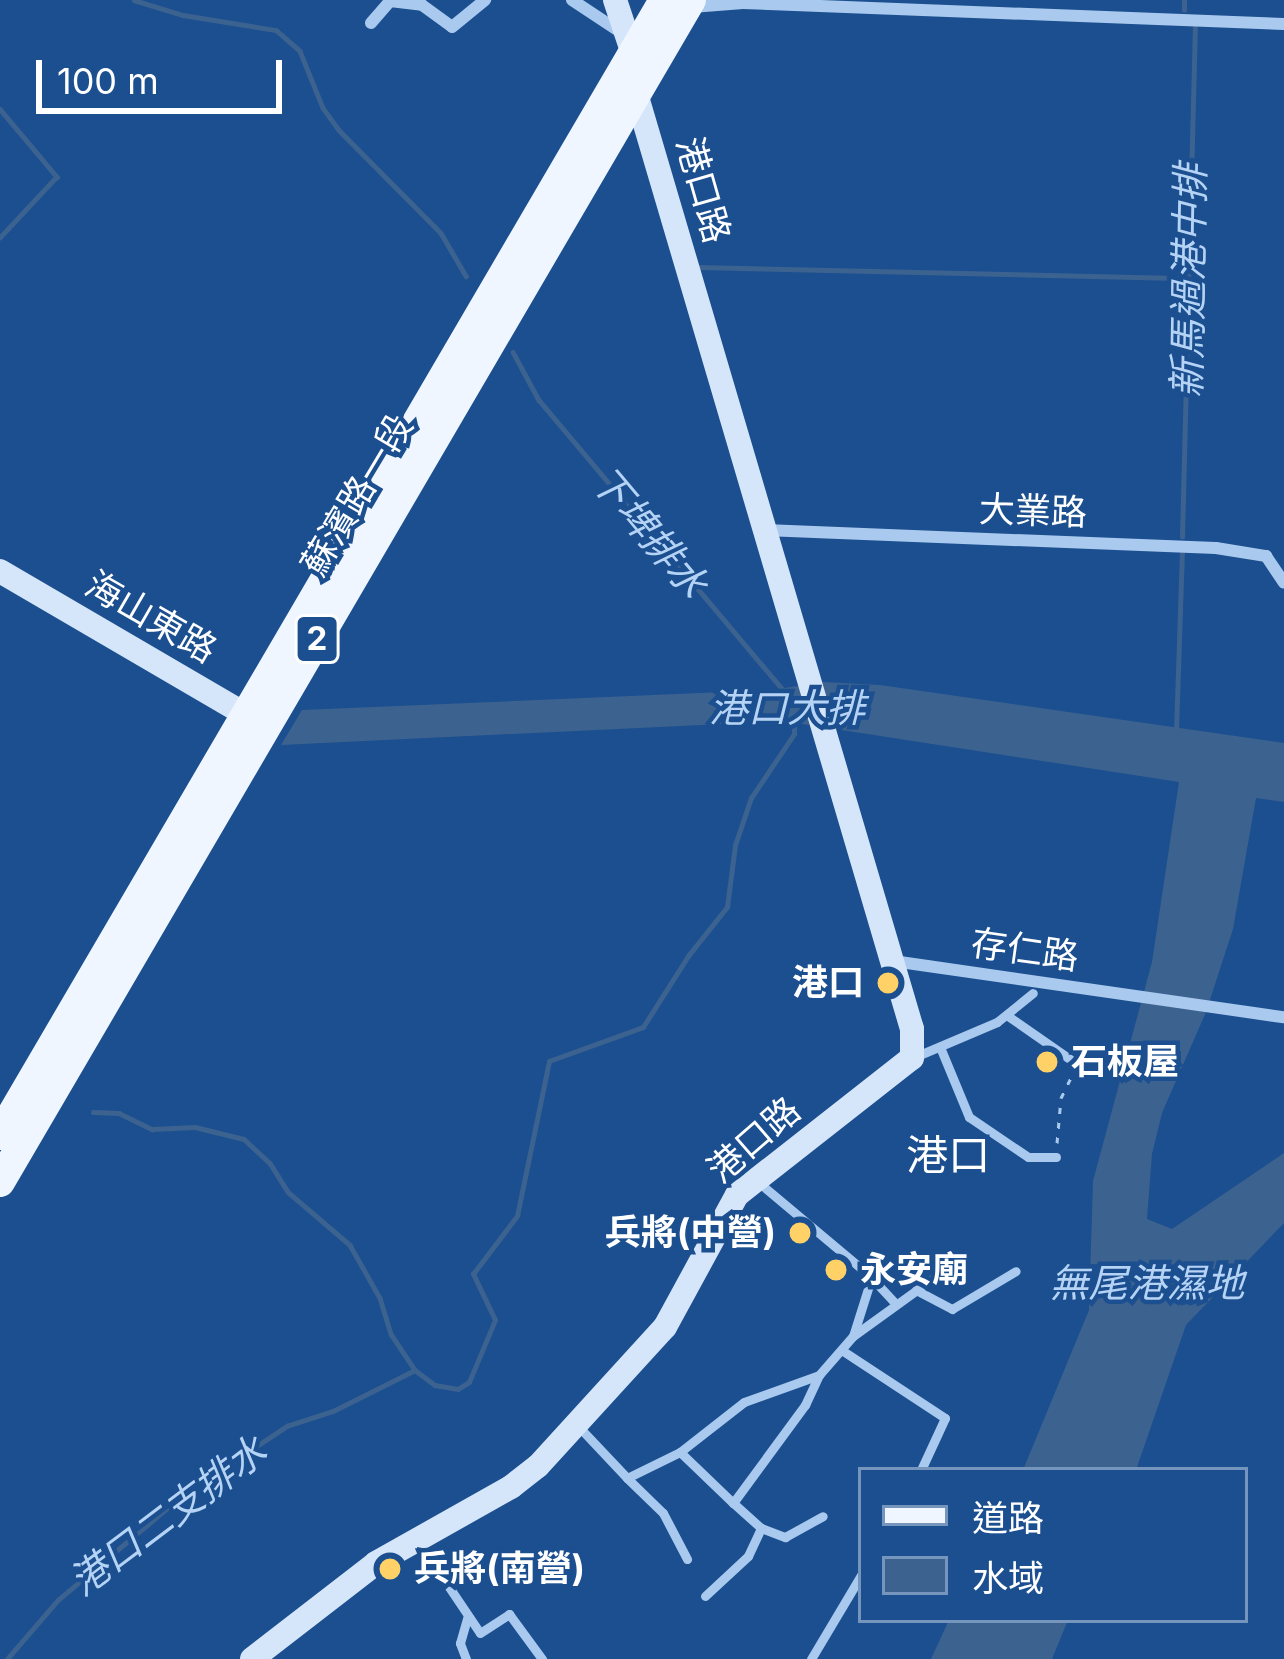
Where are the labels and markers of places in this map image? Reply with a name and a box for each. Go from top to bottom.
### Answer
place label: 港口 [792,961,864,1005]
marker: 港口 [875,970,901,996]
place label: 石板屋 [1071,1040,1179,1084]
marker: 石板屋 [1034,1049,1060,1075]
place label: 兵將(中營) [605,1211,776,1255]
marker: 兵將(中營) [787,1220,813,1246]
place label: 永安廟 [860,1248,968,1292]
marker: 永安廟 [823,1257,849,1283]
place label: 兵將(南營) [414,1547,585,1591]
marker: 兵將(南營) [377,1556,403,1582]

